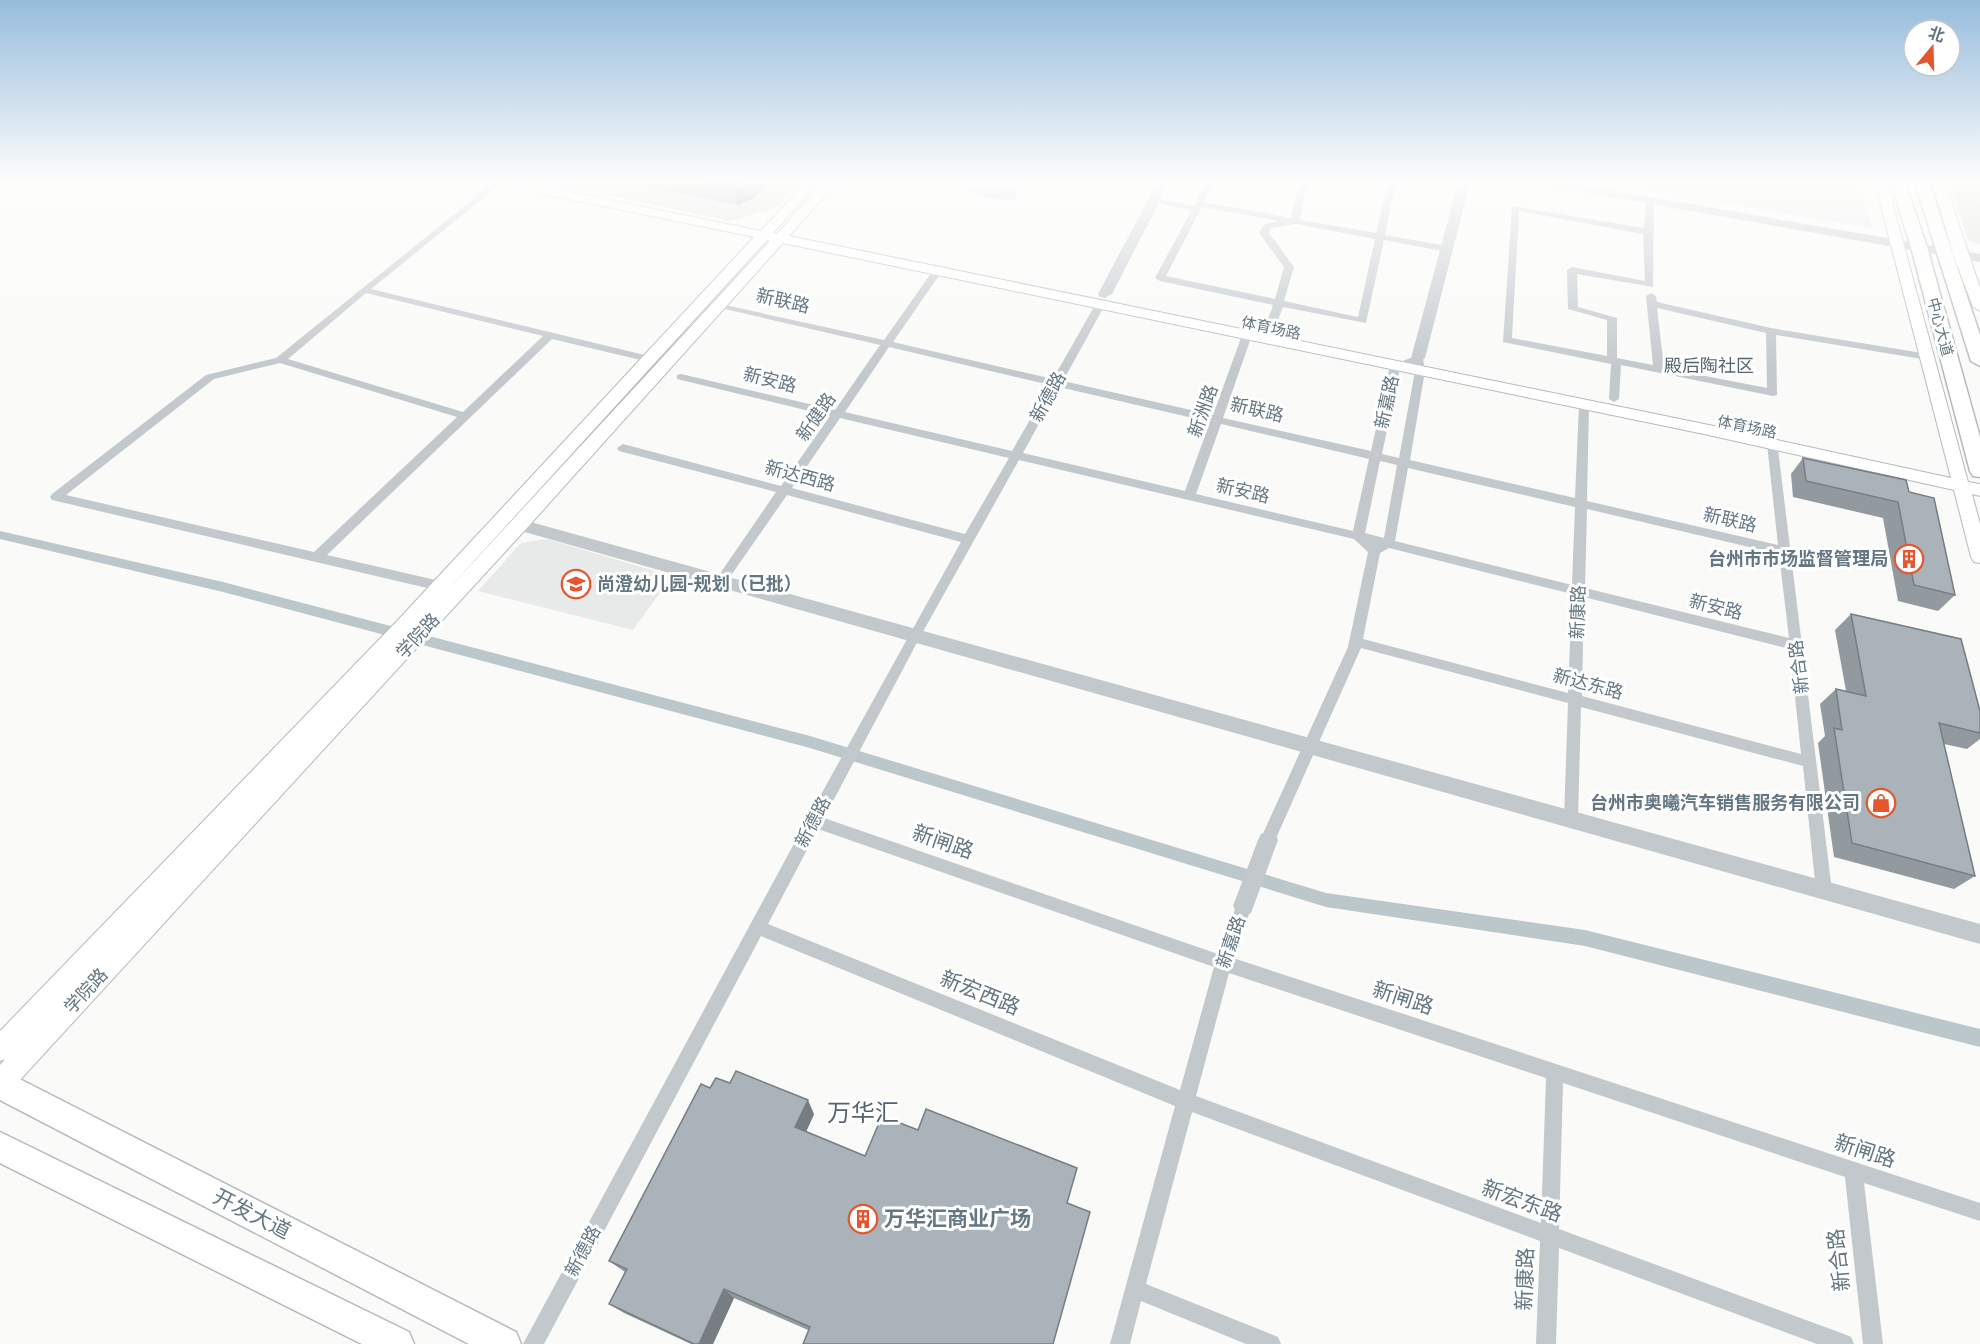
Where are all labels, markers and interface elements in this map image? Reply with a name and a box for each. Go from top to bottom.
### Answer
north arrow [1902,18,1962,78]
text: 北 [1926,22,1948,45]
street label: 新联路 [754,283,812,317]
street label: 中心大道 [1925,295,1957,358]
street label: 体育场路 [1240,312,1302,342]
district label: 殿后陶社区 [1664,354,1754,376]
street label: 新安路 [741,362,799,396]
street label: 新德路 [1024,368,1070,425]
street label: 新嘉路 [1370,373,1402,430]
street label: 新洲路 [1182,382,1222,440]
street label: 新健路 [791,388,840,445]
street label: 新联路 [1228,392,1286,426]
street label: 体育场路 [1716,411,1778,441]
street label: 新达西路 [763,455,838,495]
street label: 新安路 [1214,473,1272,507]
street label: 新联路 [1701,502,1759,536]
building icon: 台州市市场监督管理局 [1893,543,1925,575]
place label: 台州市市场监督管理局 [1708,547,1888,569]
school or university icon: 尚澄幼儿园-规划（已批） [560,568,592,600]
place label: 尚澄幼儿园-规划（已批） [597,572,802,594]
street label: 新康路 [1565,585,1589,639]
street label: 新安路 [1687,589,1745,623]
street label: 学院路 [391,608,444,663]
street label: 新合路 [1784,639,1812,695]
street label: 新达东路 [1551,663,1626,703]
shop icon: 台州市奥曦汽车销售服务有限公司 [1865,787,1897,819]
place label: 台州市奥曦汽车销售服务有限公司 [1590,791,1860,813]
street label: 新德路 [790,793,835,851]
street label: 新闸路 [910,819,977,863]
street label: 新嘉路 [1211,913,1249,971]
street label: 学院路 [59,963,112,1018]
street label: 新宏西路 [937,964,1024,1019]
street label: 新闸路 [1370,975,1437,1018]
district label: 万华汇 [827,1097,899,1126]
street label: 新闸路 [1832,1128,1899,1171]
street label: 新宏东路 [1479,1173,1566,1226]
street label: 开发大道 [210,1182,296,1243]
building icon: 万华汇商业广场 [847,1203,879,1235]
place label: 万华汇商业广场 [884,1205,1031,1230]
street label: 新德路 [560,1222,605,1280]
street label: 新合路 [1822,1228,1853,1293]
street label: 新康路 [1510,1247,1537,1311]

